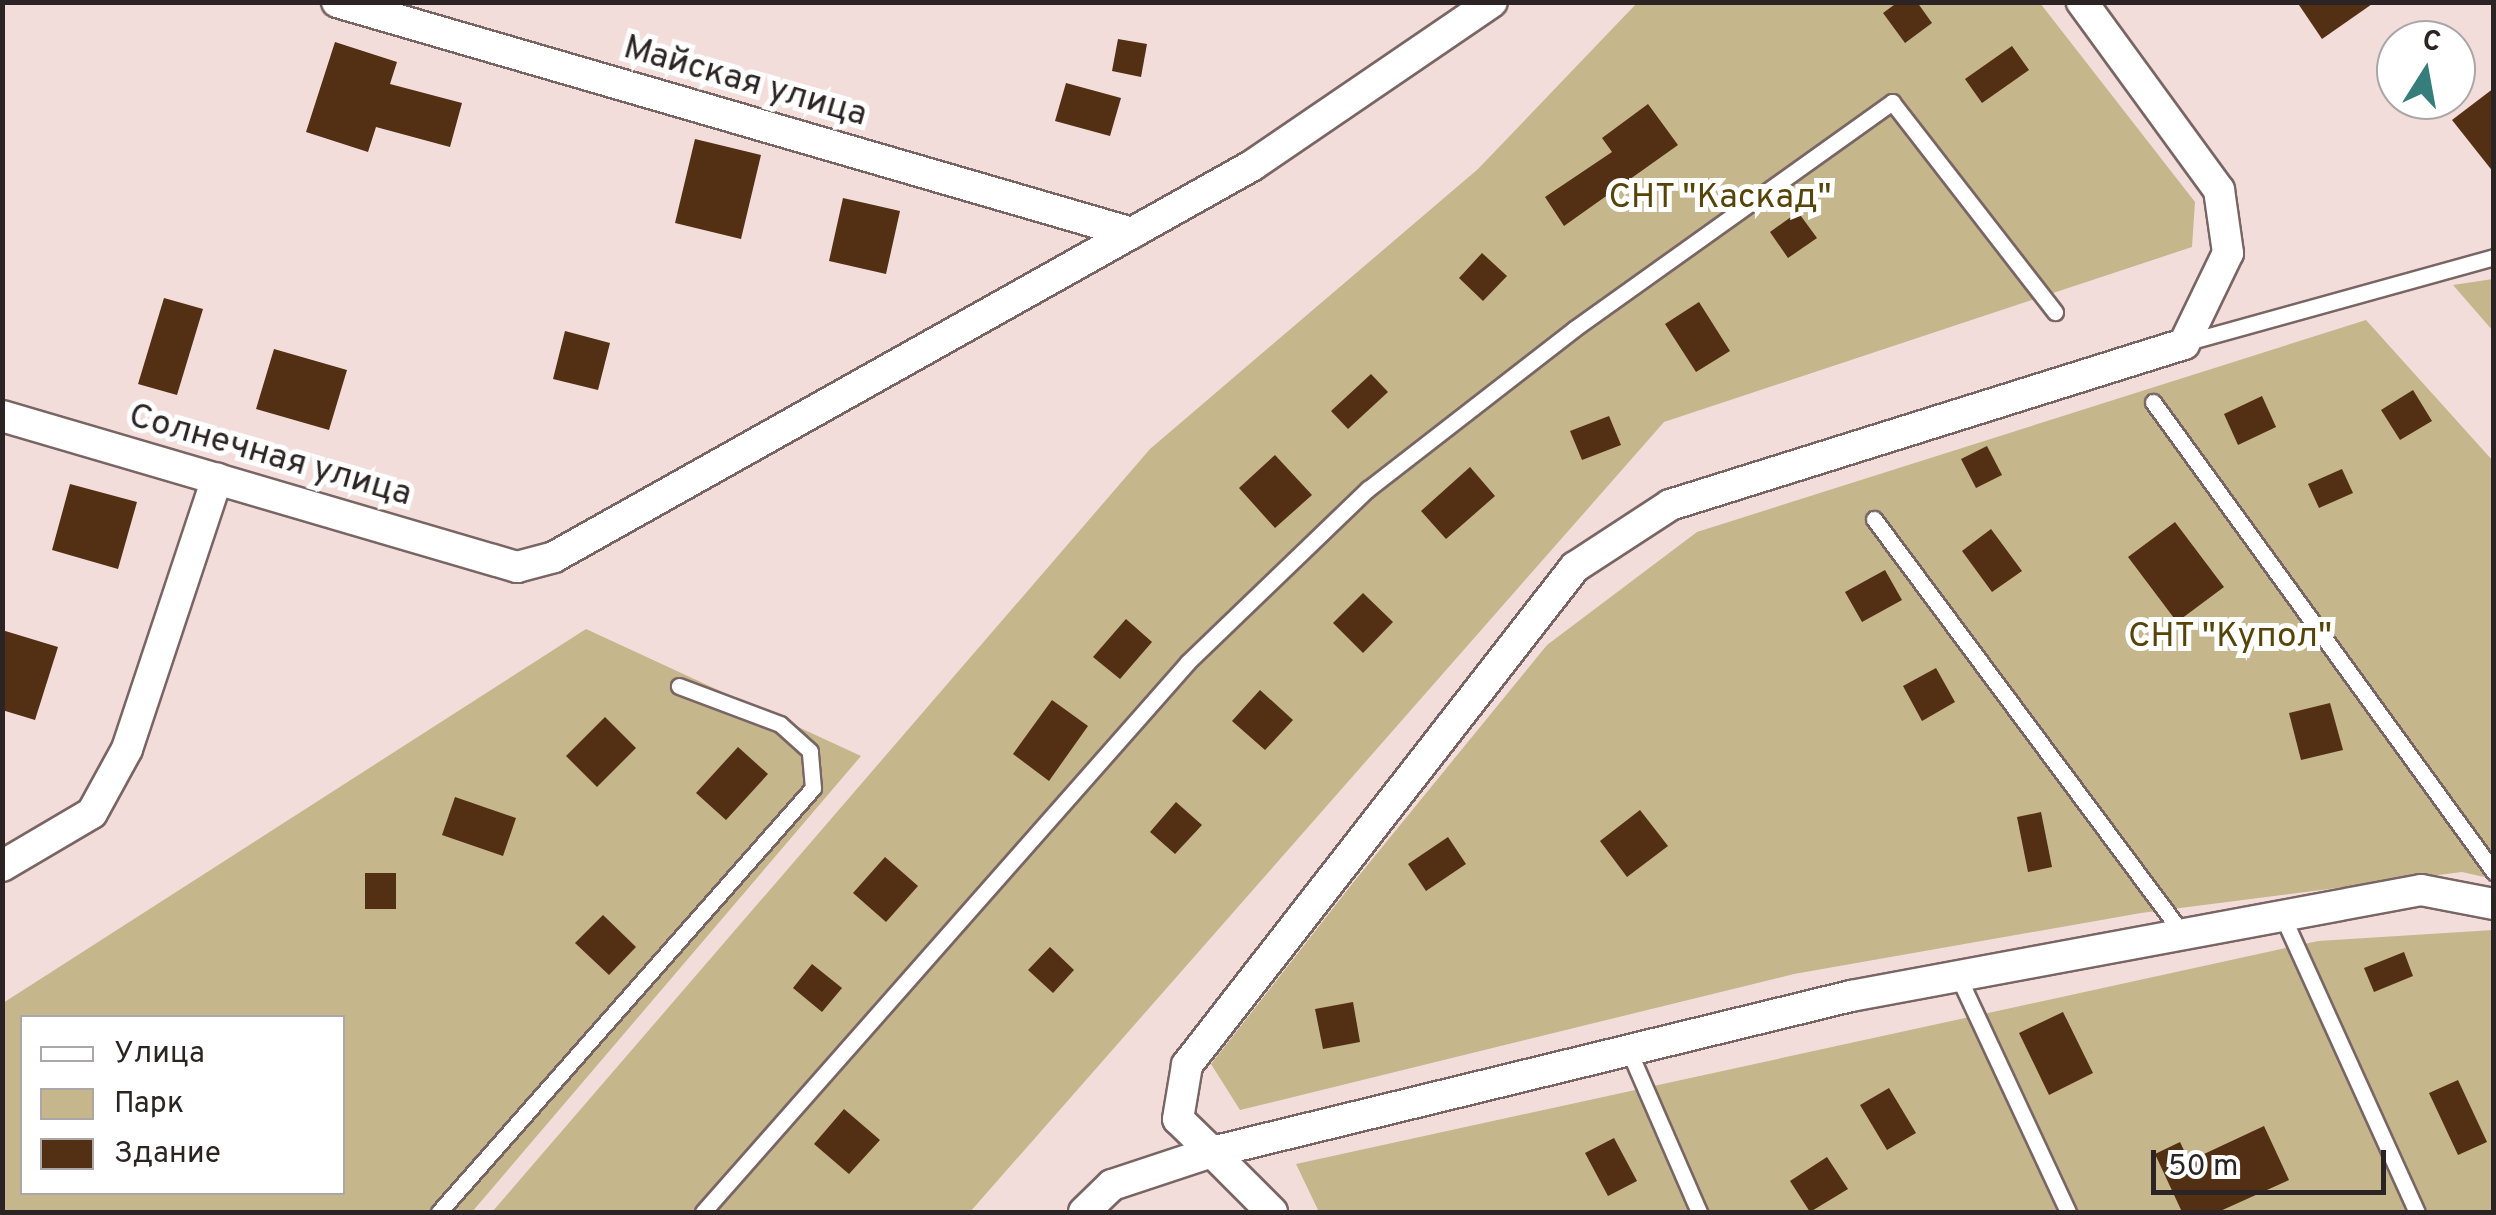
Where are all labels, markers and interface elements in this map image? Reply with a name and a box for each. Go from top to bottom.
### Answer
north arrow [2376,20,2476,120]
text: С [2419,23,2444,62]
street label: Майская улица [618,27,872,137]
park label: СНТ "Каскад" [1608,177,1832,219]
street label: Солнечная улица [124,396,416,516]
park label: СНТ "Купол" [2127,616,2333,658]
legend [20,1015,345,1195]
text: Улица [114,1036,205,1073]
text: Парк [114,1086,184,1123]
scale bar [2156,1130,2391,1192]
text: Здание [114,1136,221,1173]
text: 50 m [2168,1149,2238,1186]

